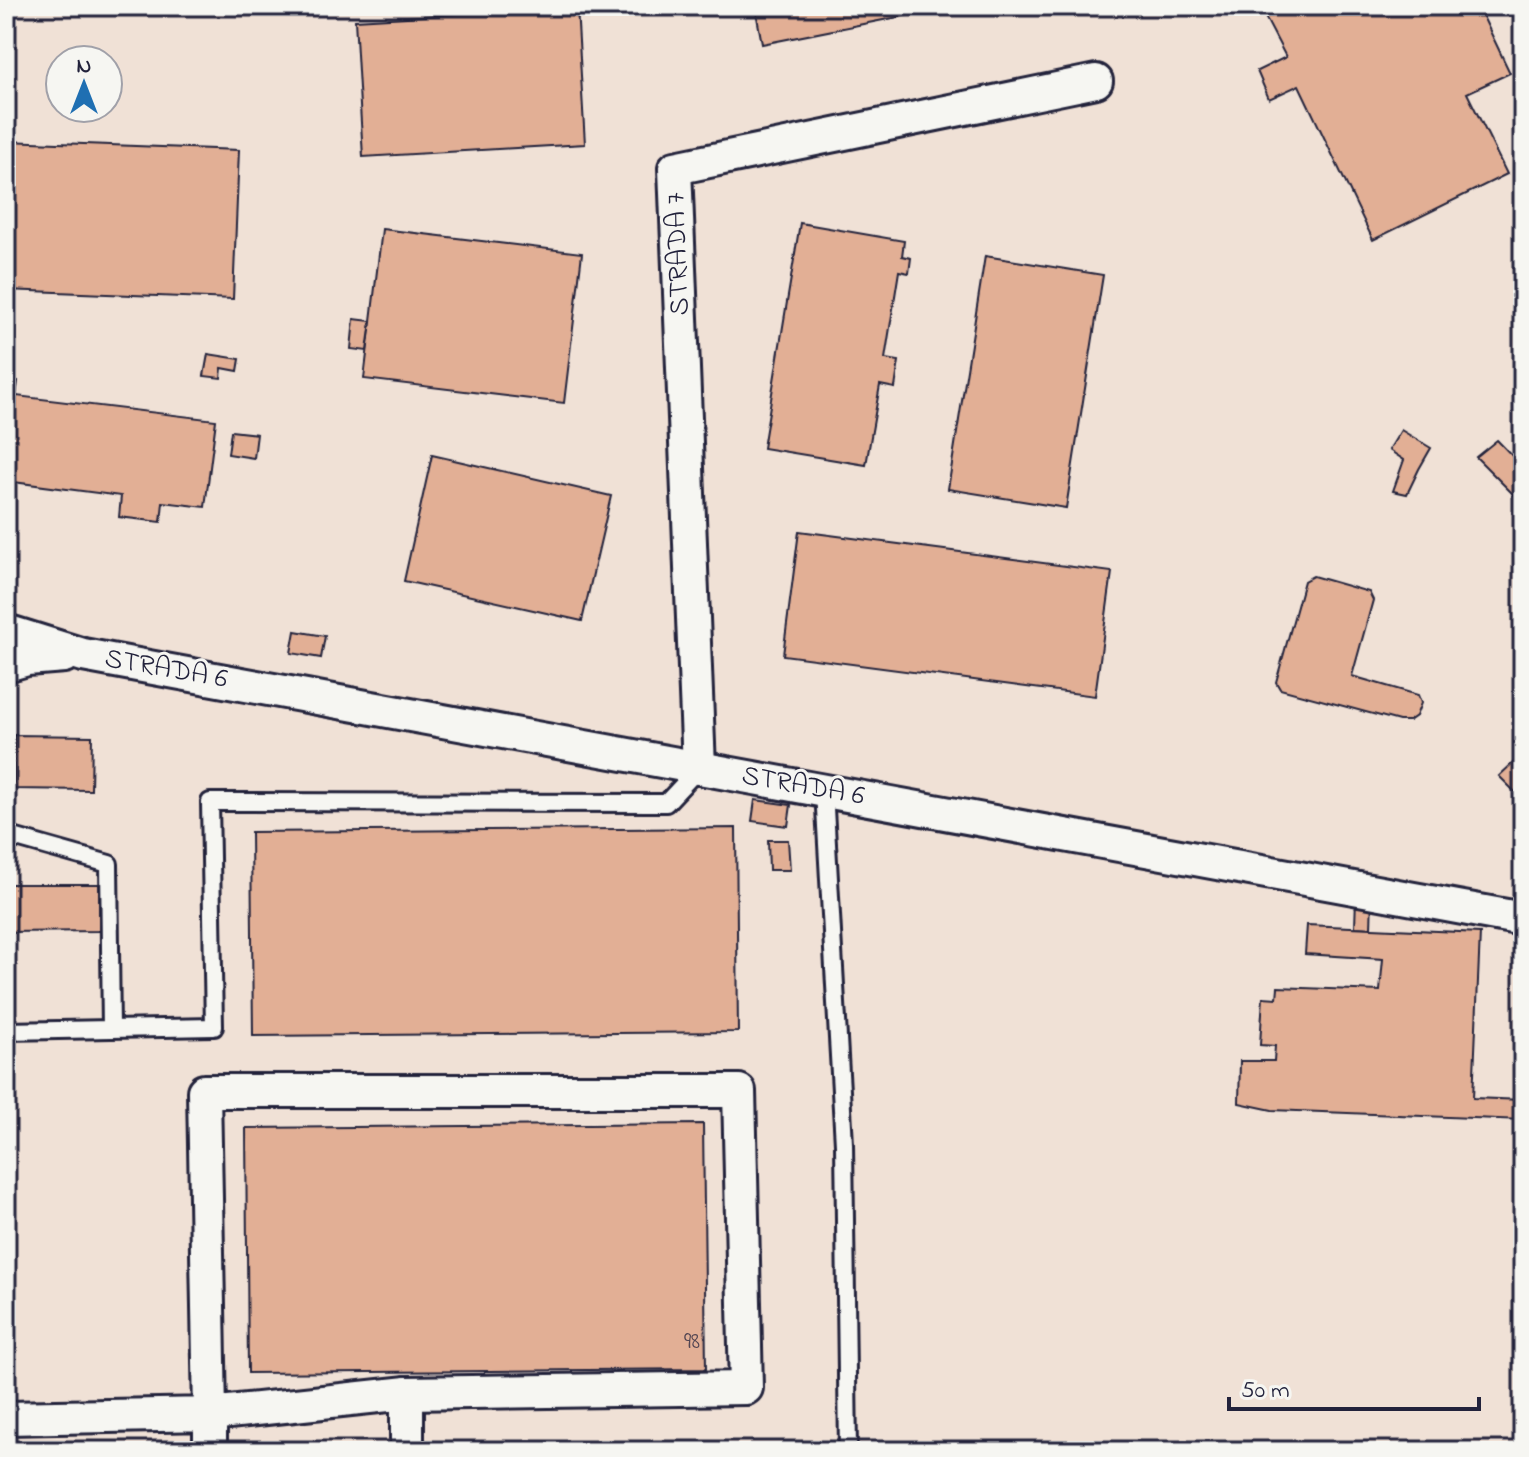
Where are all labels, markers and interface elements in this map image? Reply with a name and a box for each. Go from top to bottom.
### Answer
north arrow [44,44,124,124]
text: N [77,51,91,83]
street label: STRADA 7 [656,191,702,316]
street label: STRADA 6 [101,639,231,701]
street label: STRADA 6 [738,756,868,818]
house number: 98 [684,1325,700,1360]
scale bar [1229,1361,1479,1411]
text: 50 m [1241,1374,1290,1409]

